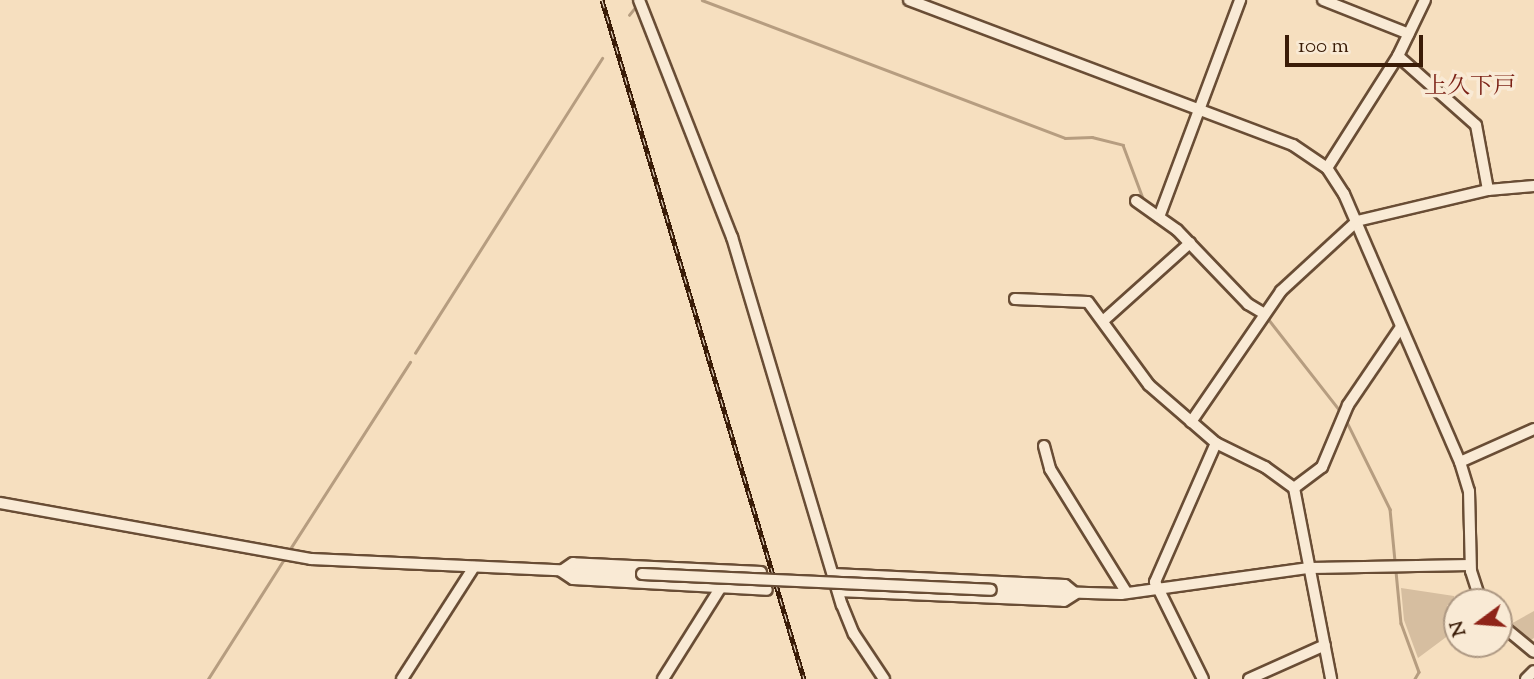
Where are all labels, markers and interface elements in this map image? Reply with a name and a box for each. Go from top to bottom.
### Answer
scale bar [1289,21,1427,65]
text: 100 m [1298,32,1349,62]
district label: 上久下戸 [1424,74,1516,102]
north arrow [1443,588,1513,658]
text: N [1444,617,1474,639]

